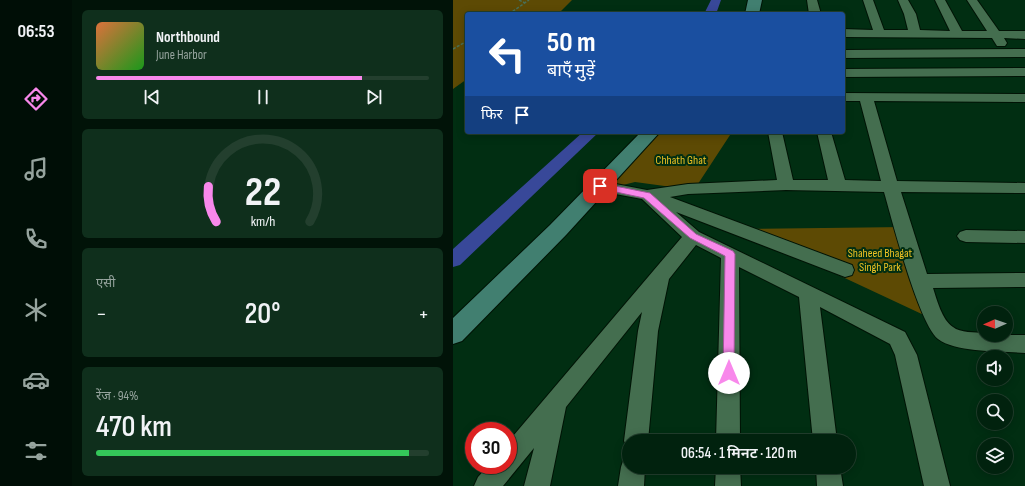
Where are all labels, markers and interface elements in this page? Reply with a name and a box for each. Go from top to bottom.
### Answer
text: 06:53 [17,21,55,42]
text: 50 m [547,26,596,59]
text: Northbound [156,28,220,47]
icon: left [481,28,533,80]
text: June Harbor [156,47,207,63]
text: बाएँ मुड़ें [547,60,595,81]
icon: directions [22,85,50,113]
icon: previous [141,86,163,108]
icon: pause [252,86,274,108]
icon: next [363,86,385,108]
icon: arrive [511,104,533,126]
text: फिर [481,105,503,124]
park label: Chhath Ghat [656,153,707,168]
icon: music [22,155,50,183]
text: 22 [244,167,281,216]
pin [583,169,617,203]
icon: arrive [589,175,611,197]
text: km/h [250,212,275,229]
icon: phone [22,225,50,253]
park label: Shaheed Bhagat Singh Park [848,246,913,275]
text: एसी [96,275,115,291]
icon: climate [22,296,50,324]
text: 20° [245,296,280,332]
text: − [96,301,107,328]
text: + [418,301,429,328]
north arrow [977,306,1013,342]
map controls [977,306,1013,474]
button: sound [977,350,1013,386]
position arrow [708,352,750,394]
icon: car [22,366,50,394]
text: रेंज · 94% [96,388,138,404]
button: search [977,394,1013,430]
text: 470 km [96,409,172,445]
speed limit sign: 30 [465,422,517,474]
icon: filters [22,437,50,465]
button: layers [977,438,1013,474]
text: 06:54 · 1 मिनट · 120 m [681,444,797,463]

